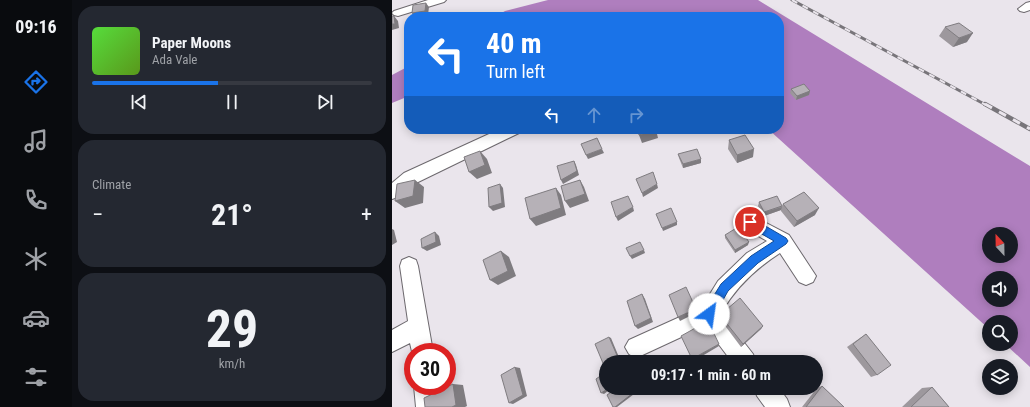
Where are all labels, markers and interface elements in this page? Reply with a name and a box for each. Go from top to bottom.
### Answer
text: 09:16 [15,16,57,37]
text: 40 m [486,27,542,60]
icon: left [420,28,472,80]
text: Paper Moons [152,34,231,52]
text: Ada Vale [152,52,197,67]
text: Turn left [486,61,545,82]
icon: directions [22,68,50,96]
icon: previous [128,91,150,113]
icon: pause [221,91,243,113]
icon: next [314,91,336,113]
icon: left [541,104,563,126]
icon: ahead [583,104,605,126]
icon: right [625,104,647,126]
icon: music [22,127,50,155]
text: Climate [92,177,131,192]
icon: phone [22,186,50,214]
text: 21° [211,197,253,232]
text: − [92,202,103,227]
text: + [361,202,372,227]
pin [733,205,767,239]
icon: arrive [739,211,761,233]
north arrow [982,227,1018,263]
map controls [982,227,1018,395]
icon: climate [22,245,50,273]
button: sound [982,271,1018,307]
position arrow [688,293,730,335]
text: 29 [206,299,258,360]
icon: car [22,304,50,332]
button: search [982,315,1018,351]
speed limit sign: 30 [404,343,456,395]
text: km/h [219,356,245,371]
button: layers [982,359,1018,395]
icon: filters [22,363,50,391]
text: 09:17 · 1 min · 60 m [651,366,771,384]

